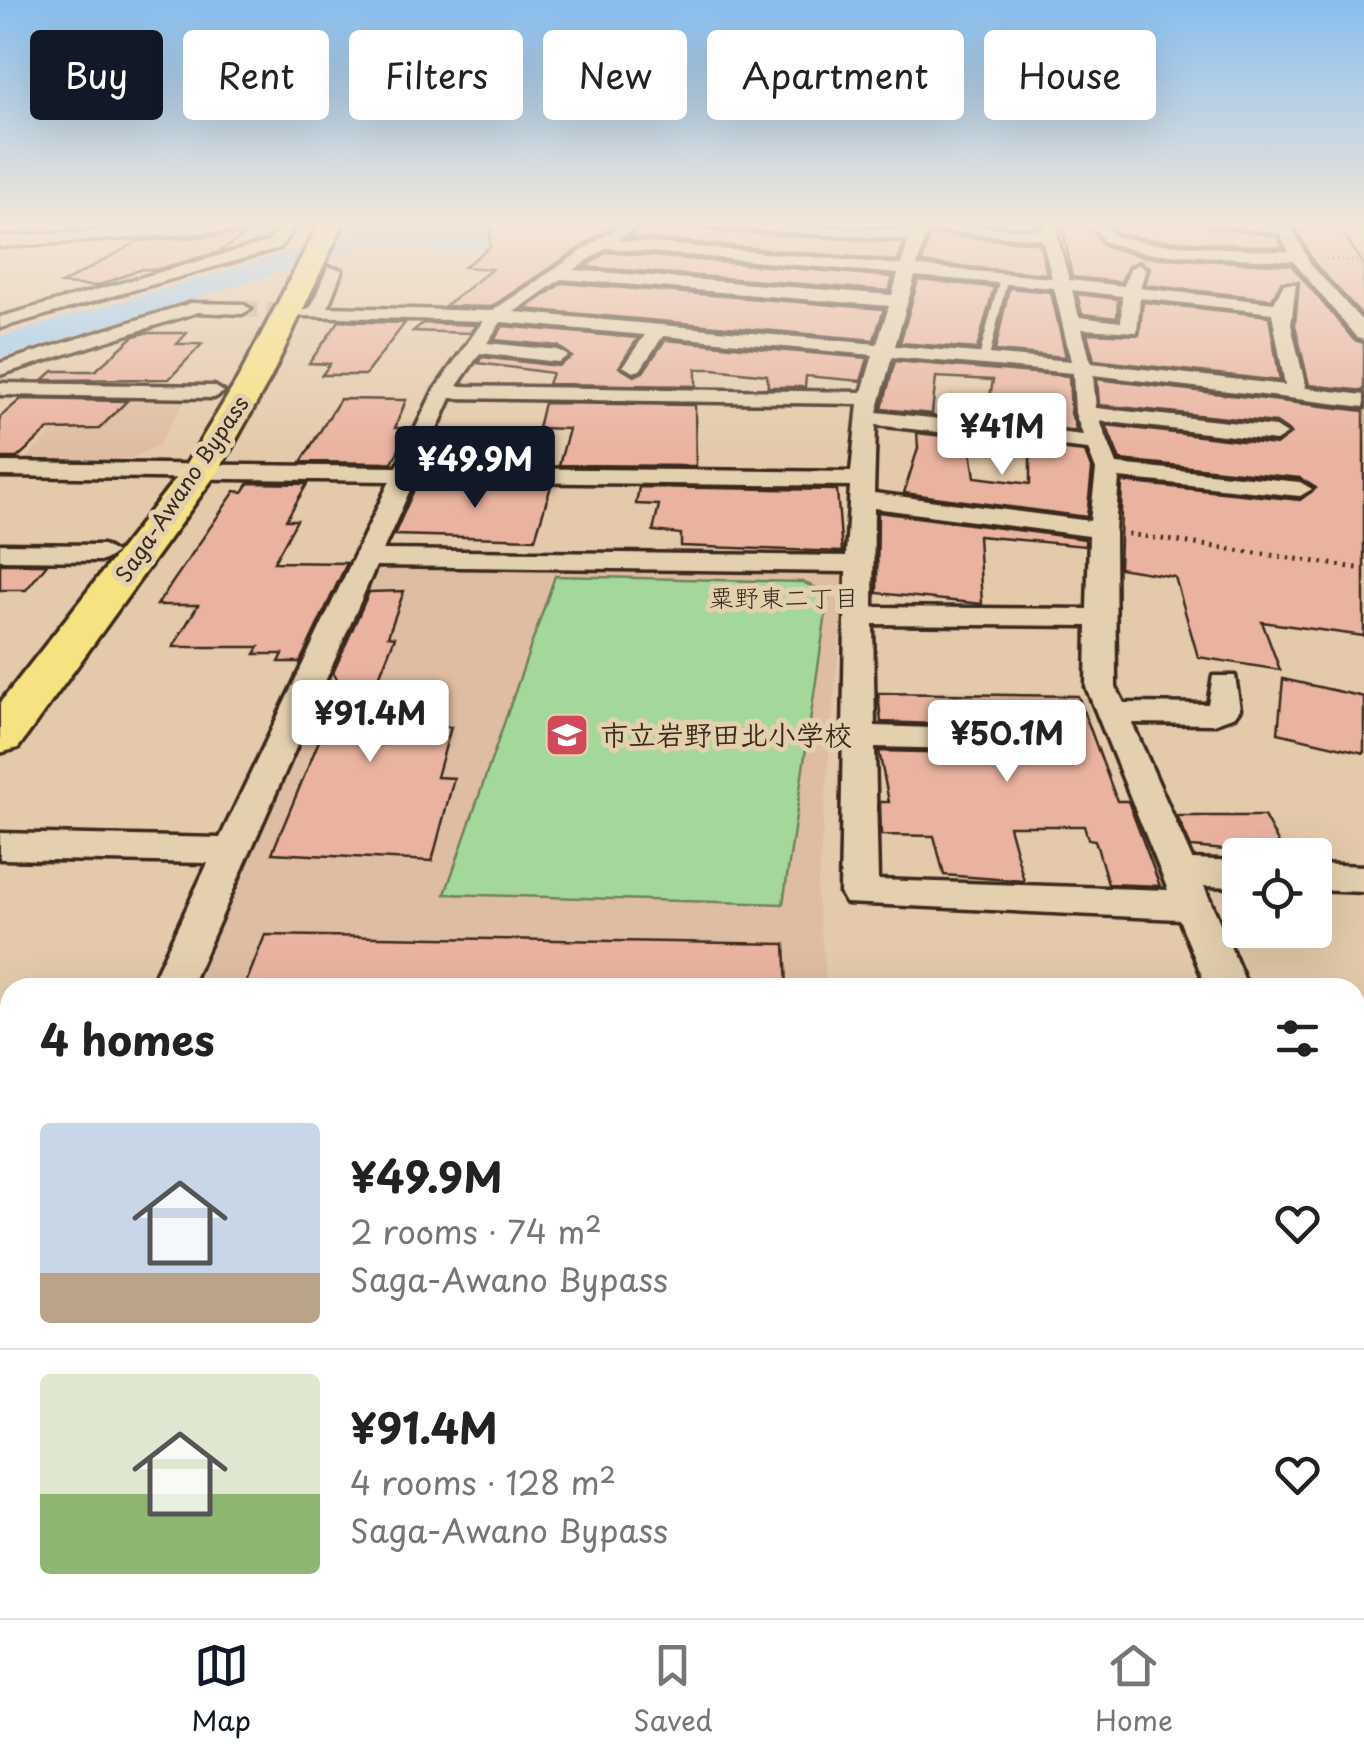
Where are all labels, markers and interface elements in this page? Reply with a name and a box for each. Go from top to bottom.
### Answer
chip: Buy [30,30,163,120]
chip: Rent [183,30,329,120]
chip: Filters [349,30,523,120]
chip: New [543,30,687,120]
chip: Apartment [707,30,964,120]
chip: House [984,30,1156,120]
street label: Saga-Awano Bypass [106,388,256,588]
pin: ¥41M [943,393,1061,478]
text: ¥41M [959,401,1045,449]
pin: ¥49.9M [394,426,556,511]
text: ¥49.9M [417,434,533,482]
district label: 粟野東二丁目 [709,578,859,616]
pin: ¥91.4M [289,680,451,765]
text: ¥91.4M [314,688,426,736]
pin: ¥50.1M [926,700,1088,785]
text: ¥50.1M [950,708,1064,756]
school or university icon: 市立岩野田北小学校 [544,712,590,758]
place label: 市立岩野田北小学校 [600,712,852,755]
map controls [1222,838,1332,948]
button: locate [1222,838,1332,948]
text: 4 homes [40,1007,215,1070]
icon: filters [1270,1011,1325,1066]
text: ¥49.9M [350,1144,503,1207]
icon: home [120,1163,240,1283]
icon: heart [1270,1196,1325,1251]
text: 2 rooms · 74 m² [350,1207,602,1255]
text: Saga-Awano Bypass [350,1255,668,1303]
text: ¥91.4M [350,1395,498,1458]
icon: home [120,1414,240,1534]
icon: heart [1270,1447,1325,1502]
text: 4 rooms · 128 m² [350,1458,616,1506]
text: Saga-Awano Bypass [350,1506,668,1554]
tab: Map [191,1638,251,1741]
tab: Saved [633,1638,713,1741]
tab: Home [1095,1638,1173,1741]

